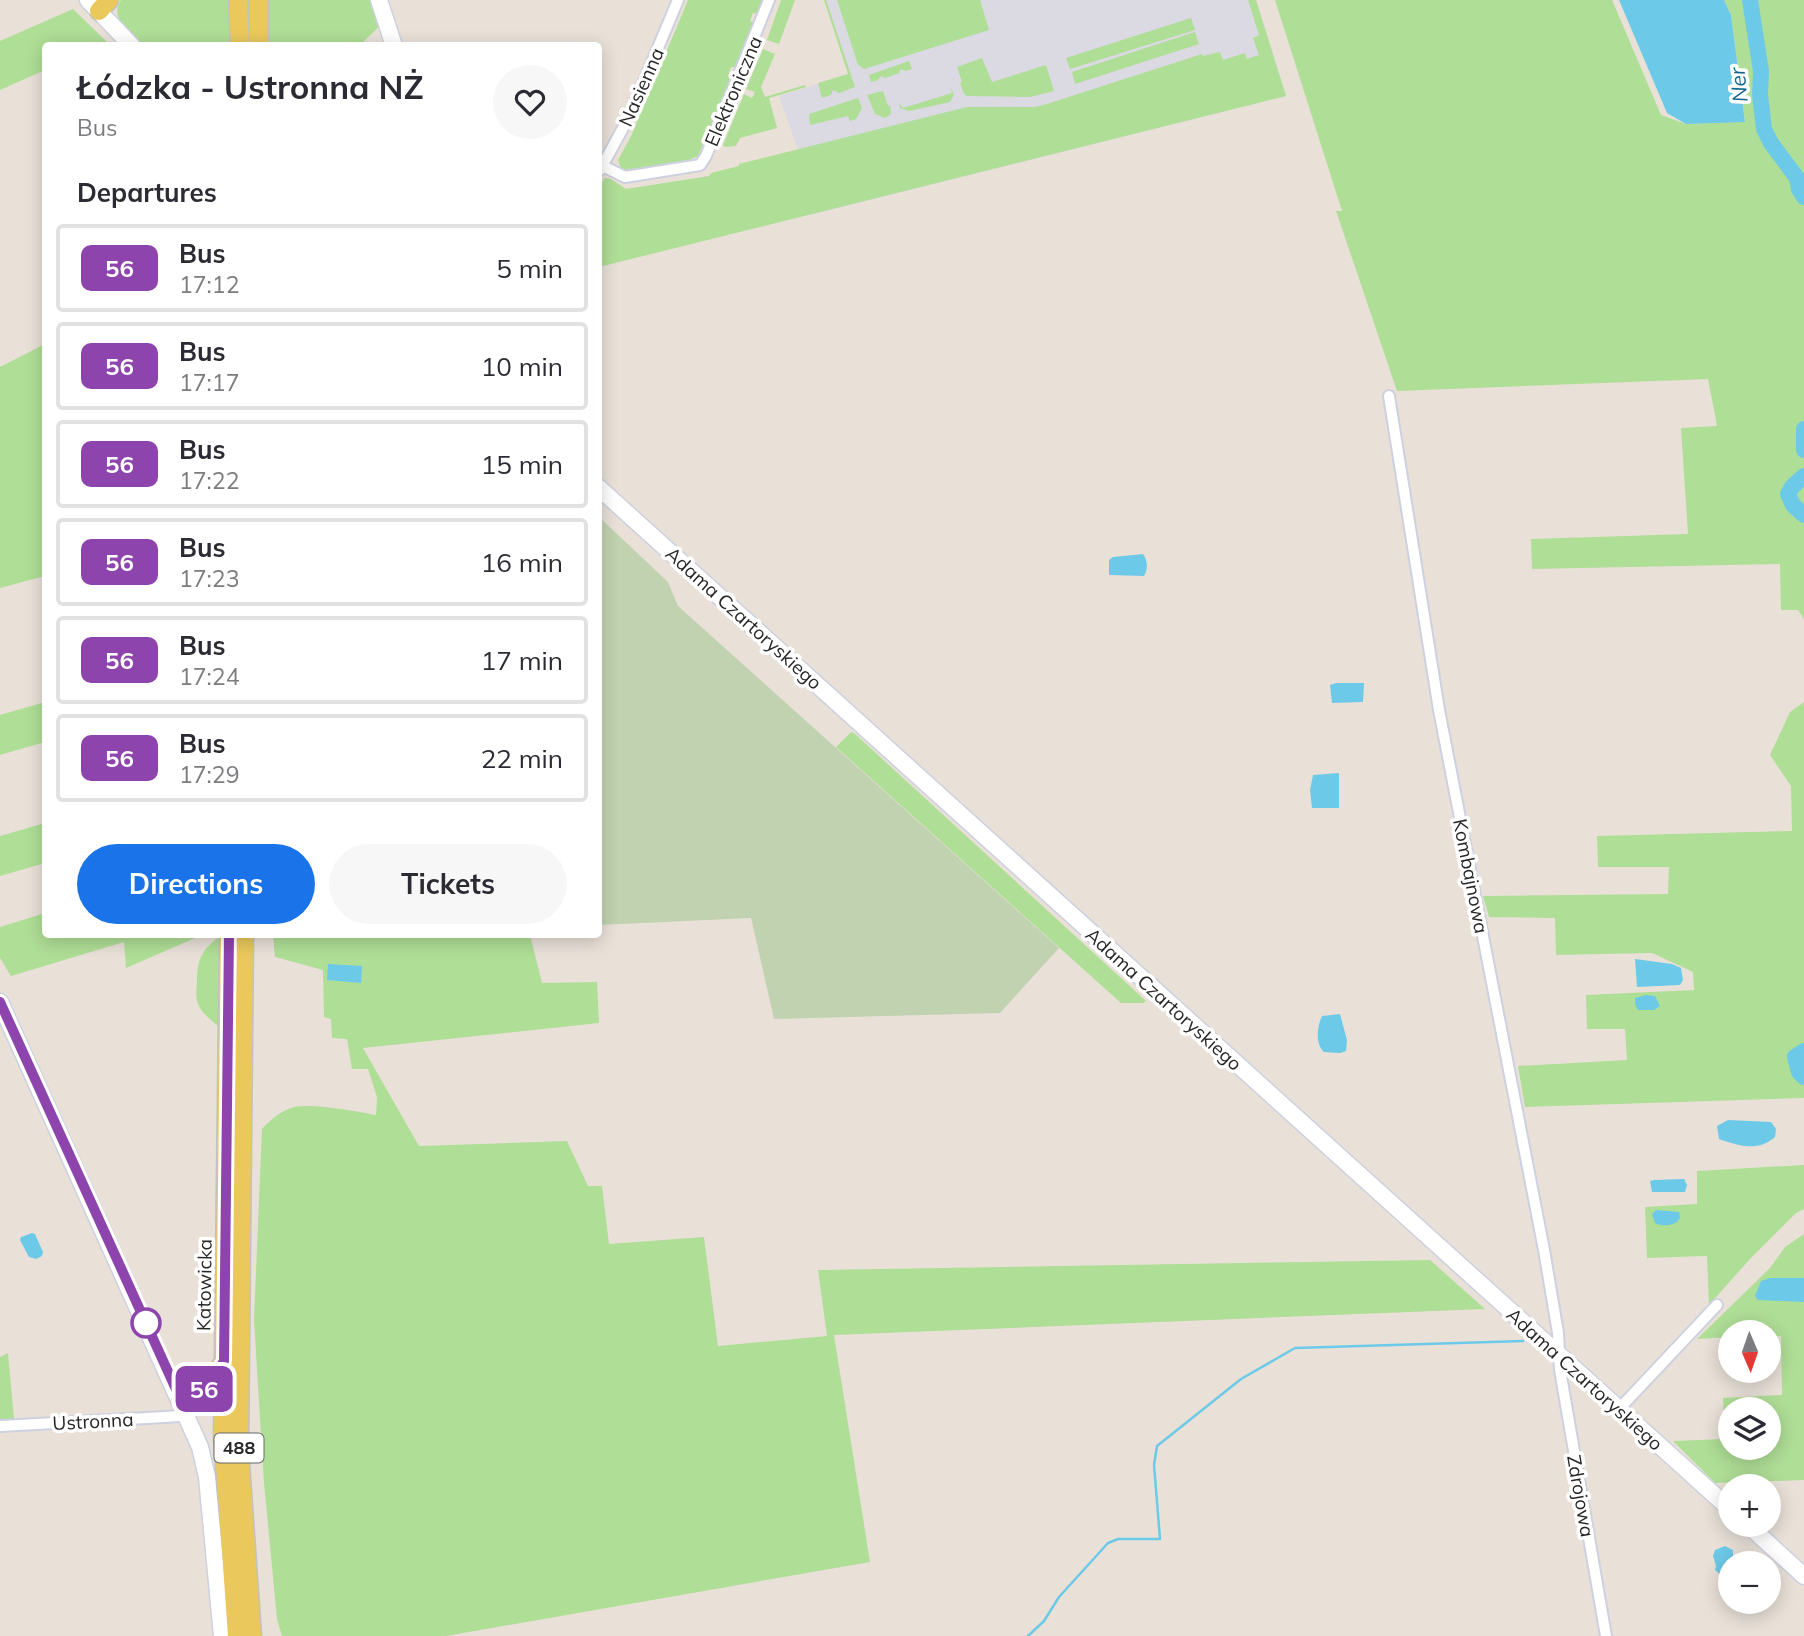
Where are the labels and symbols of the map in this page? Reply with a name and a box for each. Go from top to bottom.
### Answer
street label: Elektroniczna [699,32,767,150]
street label: Nasienna [613,44,669,130]
water label: Ner [1723,65,1753,104]
street label: Adama Czartoryskiego [661,541,827,695]
street label: Kombajnowa [1448,817,1494,935]
street label: Adama Czartoryskiego [1081,922,1247,1076]
street label: Katowicka [191,1239,217,1331]
street label: Adama Czartoryskiego [1502,1302,1668,1456]
unlabelled marker [131,1308,161,1338]
north arrow [1718,1320,1782,1382]
line badge: 56 [172,1366,235,1412]
street label: Ustronna [52,1407,134,1435]
road number: 488 [215,1434,264,1462]
street label: Zdrojowa [1562,1453,1600,1539]

